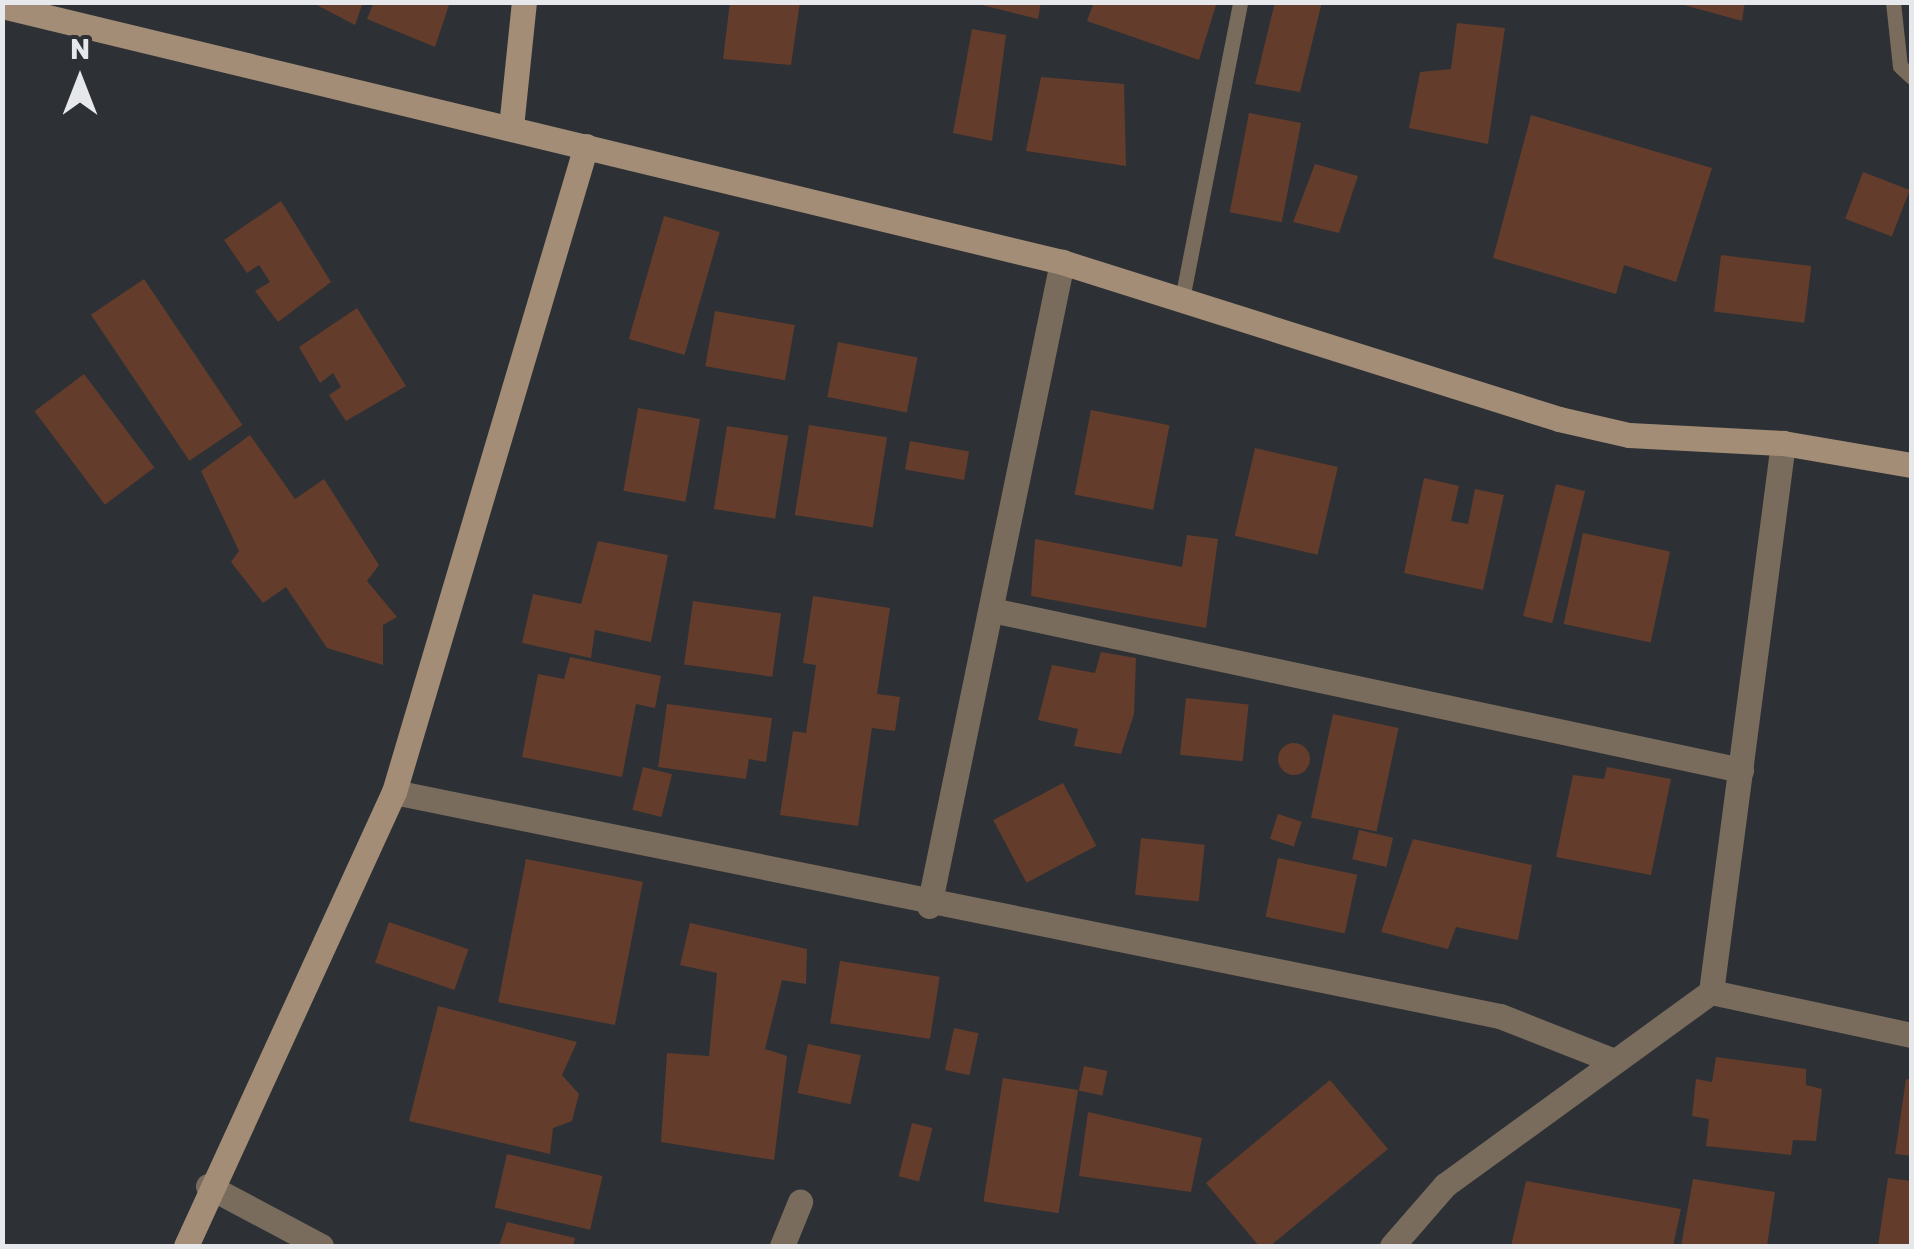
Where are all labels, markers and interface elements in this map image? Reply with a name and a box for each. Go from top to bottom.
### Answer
north arrow [30,30,130,130]
text: N [70,33,90,66]

